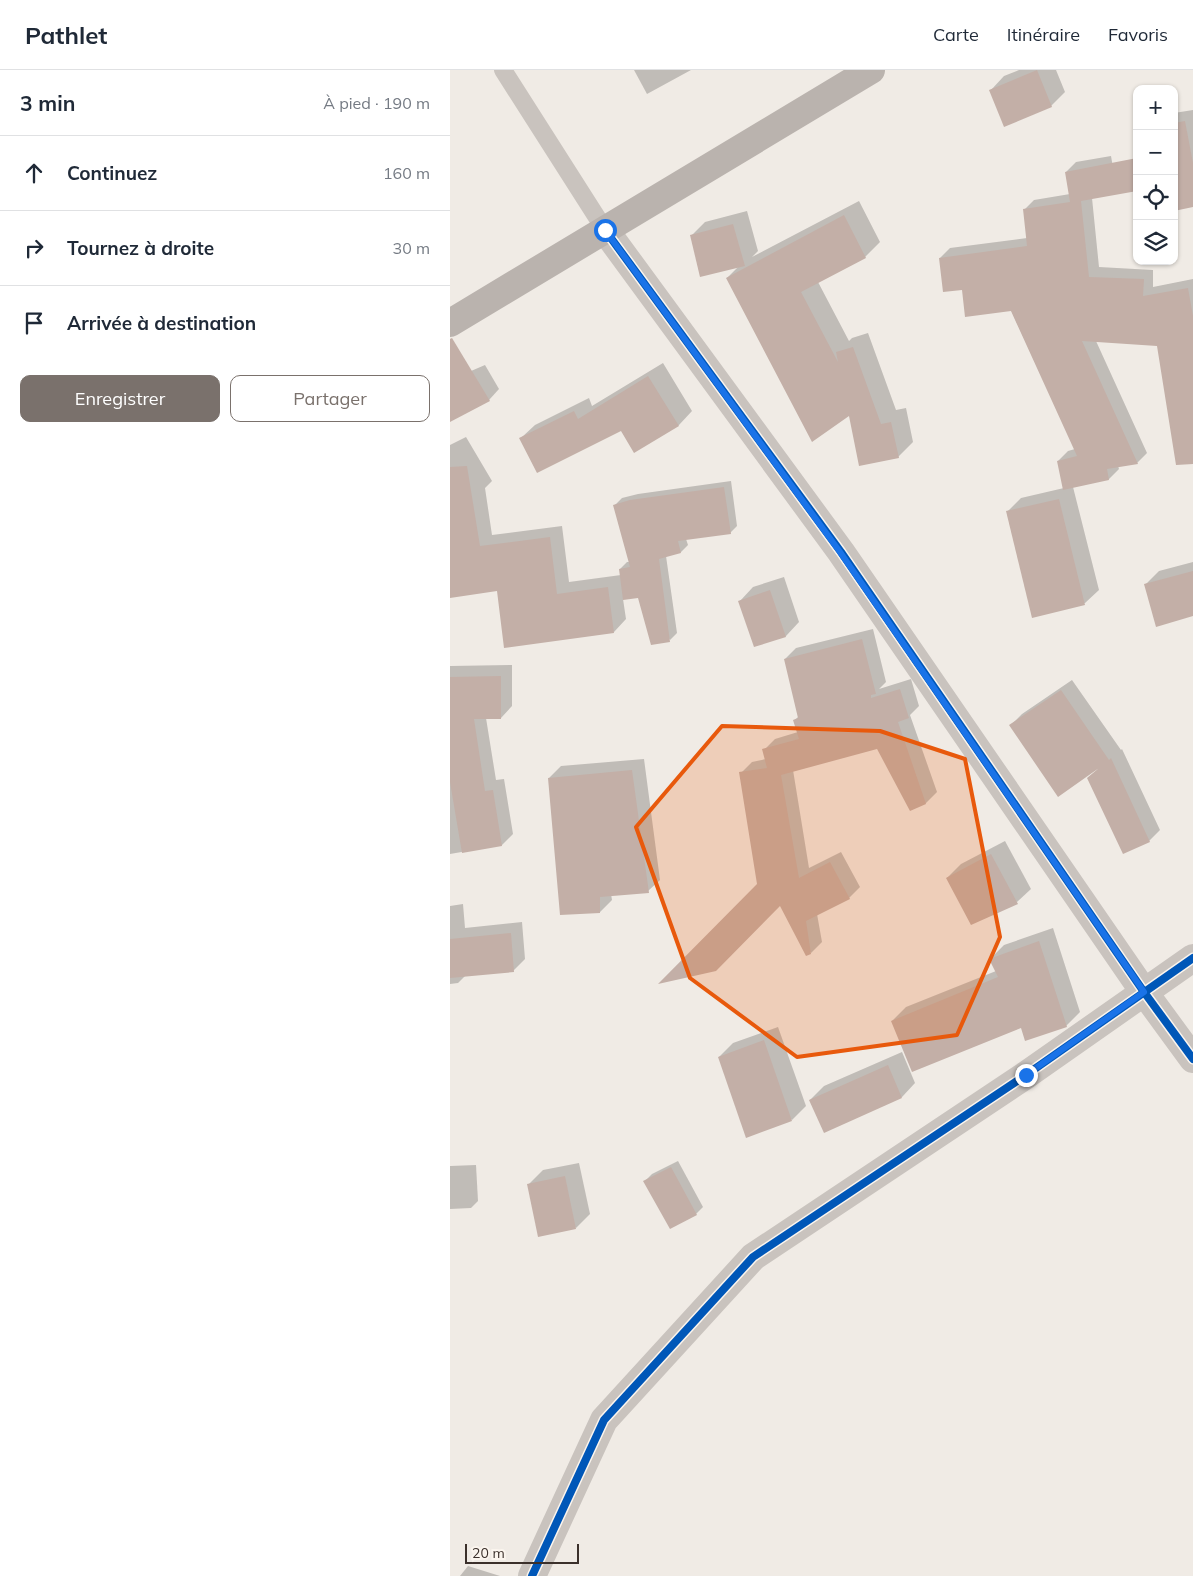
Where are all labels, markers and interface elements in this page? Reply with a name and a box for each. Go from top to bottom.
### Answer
text: Pathlet [25,20,107,50]
text: Carte [933,23,979,46]
text: Itinéraire [1007,23,1080,46]
text: Favoris [1108,23,1168,46]
map controls [1133,85,1178,265]
button: + [1133,85,1178,130]
text: 3 min [20,90,75,116]
text: À pied · 190 m [323,93,430,113]
button: − [1133,130,1178,175]
icon: ahead [20,159,48,187]
text: Continuez [67,161,157,185]
text: 160 m [383,163,430,183]
button: locate [1133,175,1178,220]
route start [594,219,617,242]
button: layers [1133,220,1178,265]
icon: right [20,234,48,262]
text: Tournez à droite [67,236,214,260]
text: 30 m [393,238,430,258]
icon: arrive [20,309,48,337]
text: Arrivée à destination [67,311,256,335]
button: Enregistrer [20,375,220,422]
button: Partager [230,375,430,422]
route end [1015,1064,1038,1087]
scale bar [465,1541,579,1564]
text: 20 m [472,1544,505,1562]

